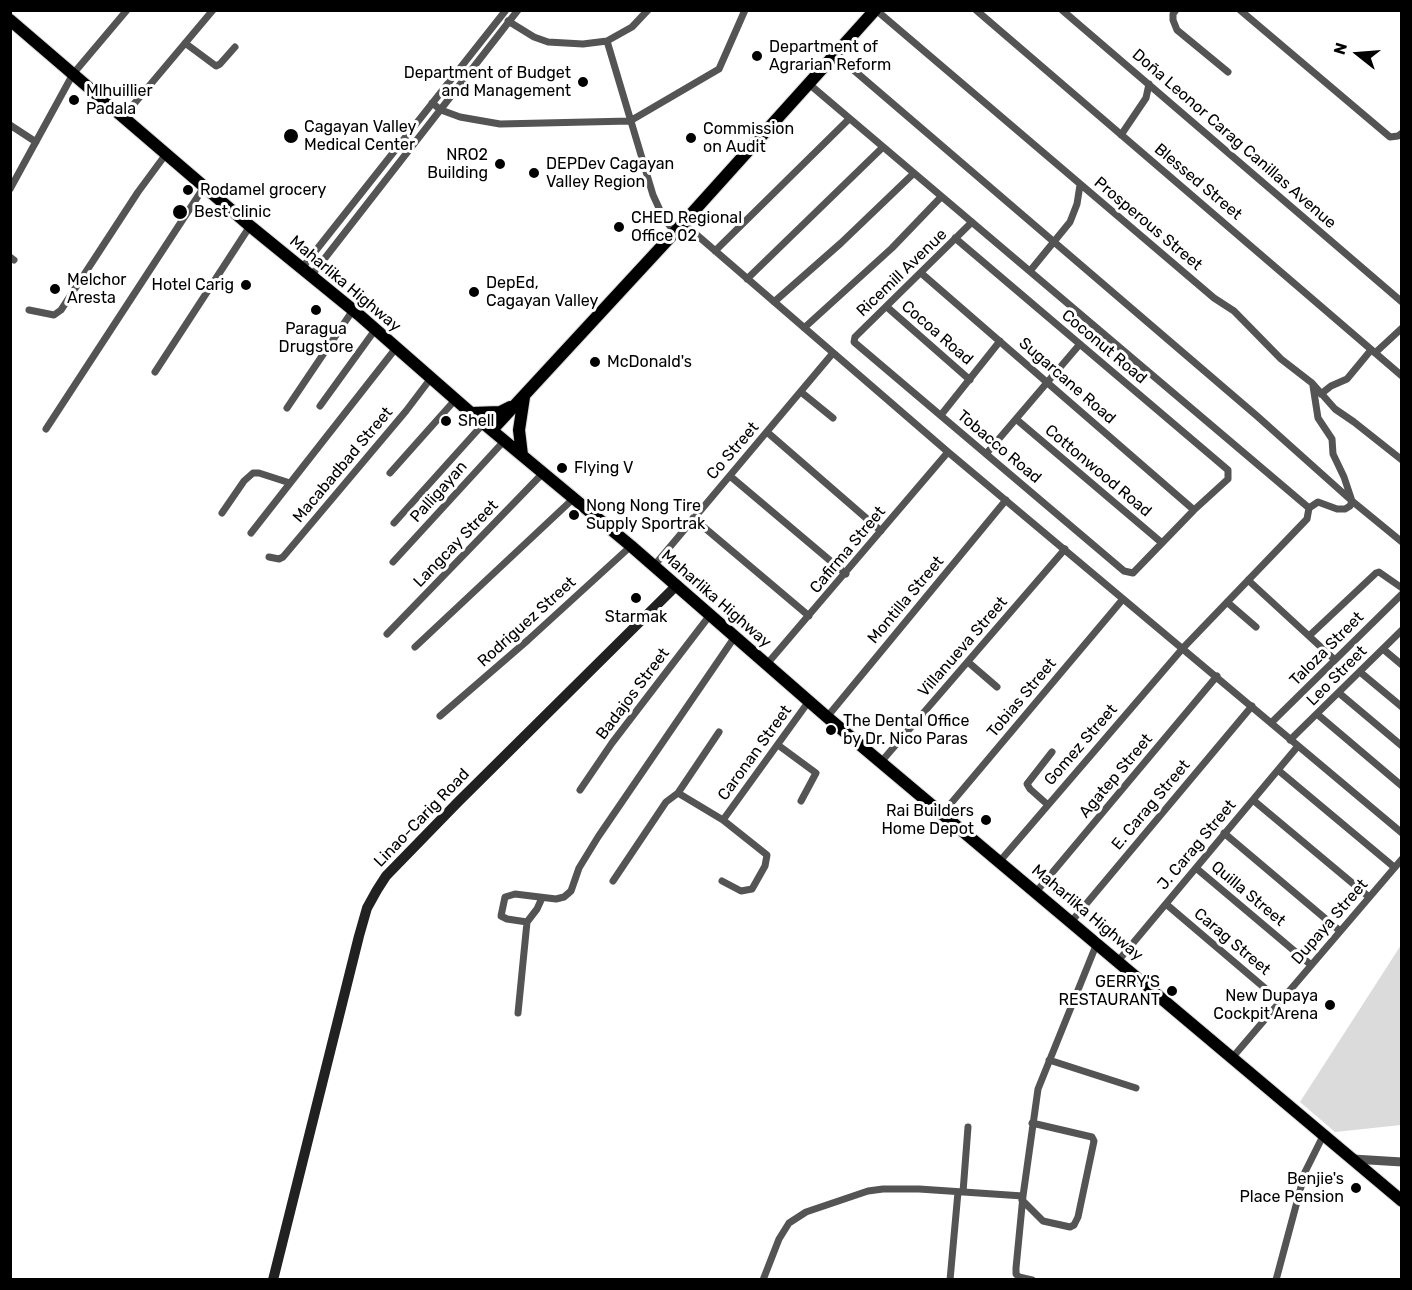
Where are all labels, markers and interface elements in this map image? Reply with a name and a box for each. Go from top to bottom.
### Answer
north arrow [1328,24,1388,84]
place label: Department of Agrarian Reform [769,37,891,75]
text: N [1330,40,1351,57]
street label: Doña Leonor Carag Canillas Avenue [1128,45,1340,233]
marker: Department of Agrarian Reform [750,49,764,63]
place label: Department of Budget and Management [404,63,571,101]
marker: Department of Budget and Management [576,75,590,89]
place label: Mlhuillier Padala [86,81,153,119]
marker: Mlhuillier Padala [67,93,81,107]
place label: Cagayan Valley Medical Center [304,117,416,155]
place label: Commission on Audit [703,119,794,157]
marker: Cagayan Valley Medical Center [282,127,300,145]
marker: Commission on Audit [684,131,698,145]
street label: Blessed Street [1150,140,1246,224]
place label: NRO2 Building [427,145,488,183]
place label: DEPDev Cagayan Valley Region [546,154,674,192]
marker: NRO2 Building [493,157,507,171]
marker: DEPDev Cagayan Valley Region [527,166,541,180]
street label: Prosperous Street [1090,173,1206,275]
place label: Rodamel grocery [200,180,326,200]
marker: Rodamel grocery [181,183,195,197]
place label: Best clinic [194,202,271,222]
marker: Best clinic [171,203,189,221]
place label: CHED Regional Office 02 [631,208,742,246]
marker: CHED Regional Office 02 [612,220,626,234]
street label: Ricemill Avenue [853,225,951,321]
street label: Maharlika Highway [285,232,405,336]
place label: Melchor Aresta [67,270,126,308]
place label: DepEd, Cagayan Valley [486,273,598,311]
place label: Hotel Carig [151,275,234,295]
marker: Hotel Carig [239,278,253,292]
marker: Melchor Aresta [48,282,62,296]
marker: DepEd, Cagayan Valley [467,285,481,299]
street label: Cocoa Road [897,297,977,369]
marker: Paragua Drugstore [309,303,323,317]
street label: Coconut Road [1058,306,1150,388]
place label: Paragua Drugstore [279,319,353,357]
street label: Sugarcane Road [1015,334,1119,428]
place label: McDonald's [607,352,692,372]
marker: McDonald's [588,355,602,369]
street label: Macabadbad Street [289,403,397,527]
street label: Tobacco Road [953,406,1045,488]
place label: Shell [458,411,494,431]
marker: Shell [439,414,453,428]
street label: Co Street [703,418,763,484]
street label: Cottonwood Road [1041,421,1155,521]
street label: Palligayan [406,457,472,527]
place label: Flying V [574,458,634,478]
marker: Flying V [555,461,569,475]
street label: Langcay Street [410,496,502,592]
place label: Nong Nong Tire Supply Sportrak [586,496,705,534]
street label: Cafirma Street [806,503,890,597]
marker: Nong Nong Tire Supply Sportrak [567,508,581,522]
street label: Maharlika Highway [657,546,775,652]
street label: Montilla Street [864,552,948,648]
street label: Rodriguez Street [474,573,580,671]
marker: Starmak [629,591,643,605]
street label: Villanueva Street [914,593,1012,701]
place label: Starmak [605,607,667,627]
street label: Taloza Street [1286,608,1368,690]
street label: Leo Street [1303,642,1371,710]
street label: Badajos Street [592,644,674,744]
street label: Tobias Street [983,654,1061,742]
street label: Gomez Street [1040,700,1122,790]
street label: Caronan Street [714,702,796,804]
place label: The Dental Office by Dr. Nico Paras [843,711,969,749]
marker: The Dental Office by Dr. Nico Paras [824,723,838,737]
street label: Agatep Street [1075,730,1157,822]
street label: E. Carag Street [1108,756,1194,854]
street label: Linao-Carig Road [370,765,474,871]
street label: J. Carag Street [1154,796,1240,894]
place label: Rai Builders Home Depot [881,801,974,839]
marker: Rai Builders Home Depot [979,813,993,827]
street label: Quilla Street [1207,857,1289,931]
street label: Maharlika Highway [1027,861,1147,965]
street label: Dupaya Street [1288,876,1372,968]
street label: Carag Street [1190,904,1274,980]
place label: GERRY'S RESTAURANT [1059,972,1160,1010]
marker: GERRY'S RESTAURANT [1165,984,1179,998]
place label: New Dupaya Cockpit Arena [1213,986,1318,1024]
marker: New Dupaya Cockpit Arena [1323,998,1337,1012]
place label: Benjie's Place Pension [1240,1169,1344,1207]
marker: Benjie's Place Pension [1349,1181,1363,1195]

